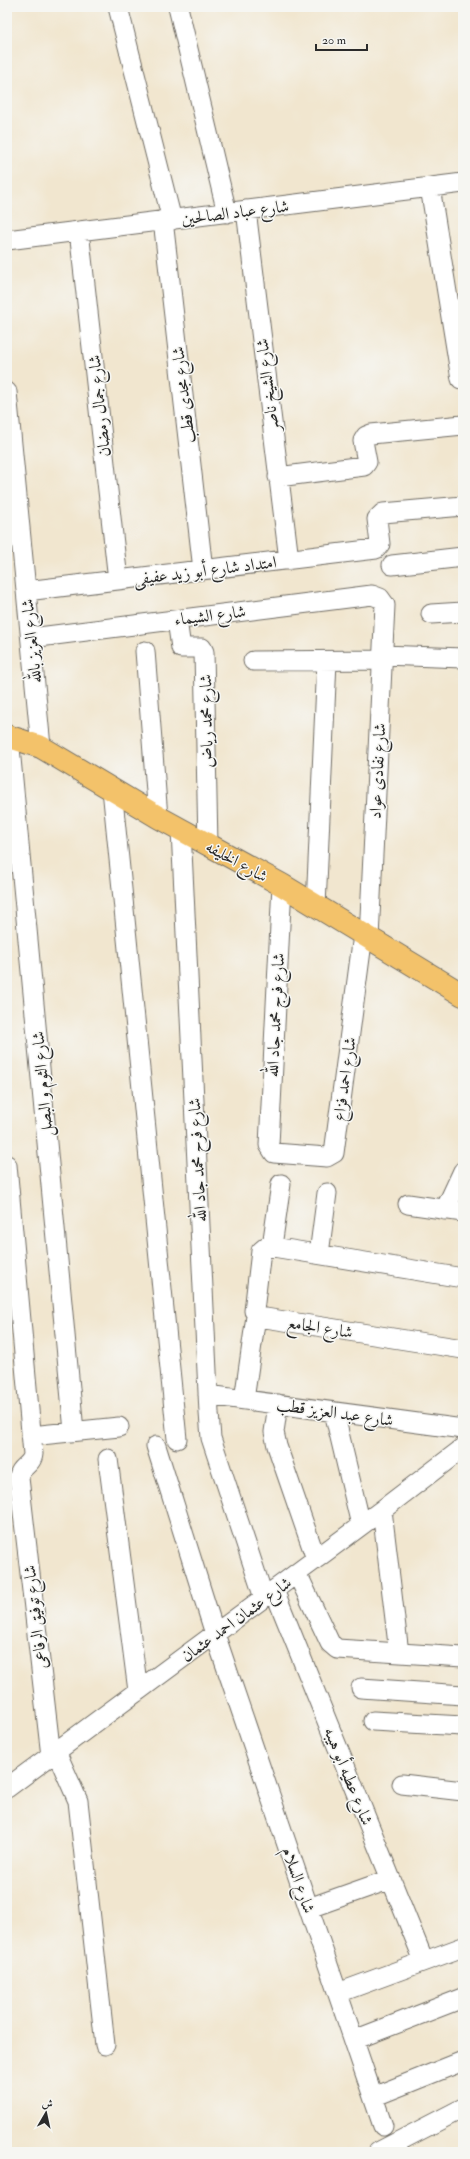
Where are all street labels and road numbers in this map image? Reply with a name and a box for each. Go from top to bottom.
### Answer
street label: شارع عباد الصالحين [180,195,291,233]
street label: شارع الشيخ ناصر [251,337,289,435]
street label: شارع مجدى قطب [167,345,203,445]
street label: شارع جمال رمضان [84,354,118,458]
street label: امتداد شارع أبو زيد عفيفى [132,549,278,593]
street label: شارع العزيز بالله [14,598,49,684]
street label: شارع الشيماء [173,601,247,633]
street label: شارع محمد رياض [195,674,221,768]
street label: شارع نفادى عواد [364,722,393,820]
street label: شارع الخليفه [201,836,272,890]
street label: شارع فرج محمد جاد الله [259,952,293,1078]
street label: شارع الثوم و البصل [27,1030,62,1137]
street label: شارع احمد فزاع [328,1036,364,1123]
street label: شارع فرح محمد جاد الله [181,1097,215,1223]
street label: شارع الجامع [285,1312,354,1348]
street label: شارع عبد العزيز قطب [275,1394,395,1434]
street label: شارع توفيق الرفاعى [19,1563,55,1670]
street label: شارع عثمان احمد عثمان [177,1572,298,1669]
street label: شارع عطيه أبو هيبه [317,1723,380,1829]
street label: شارع السلام [274,1844,320,1917]

